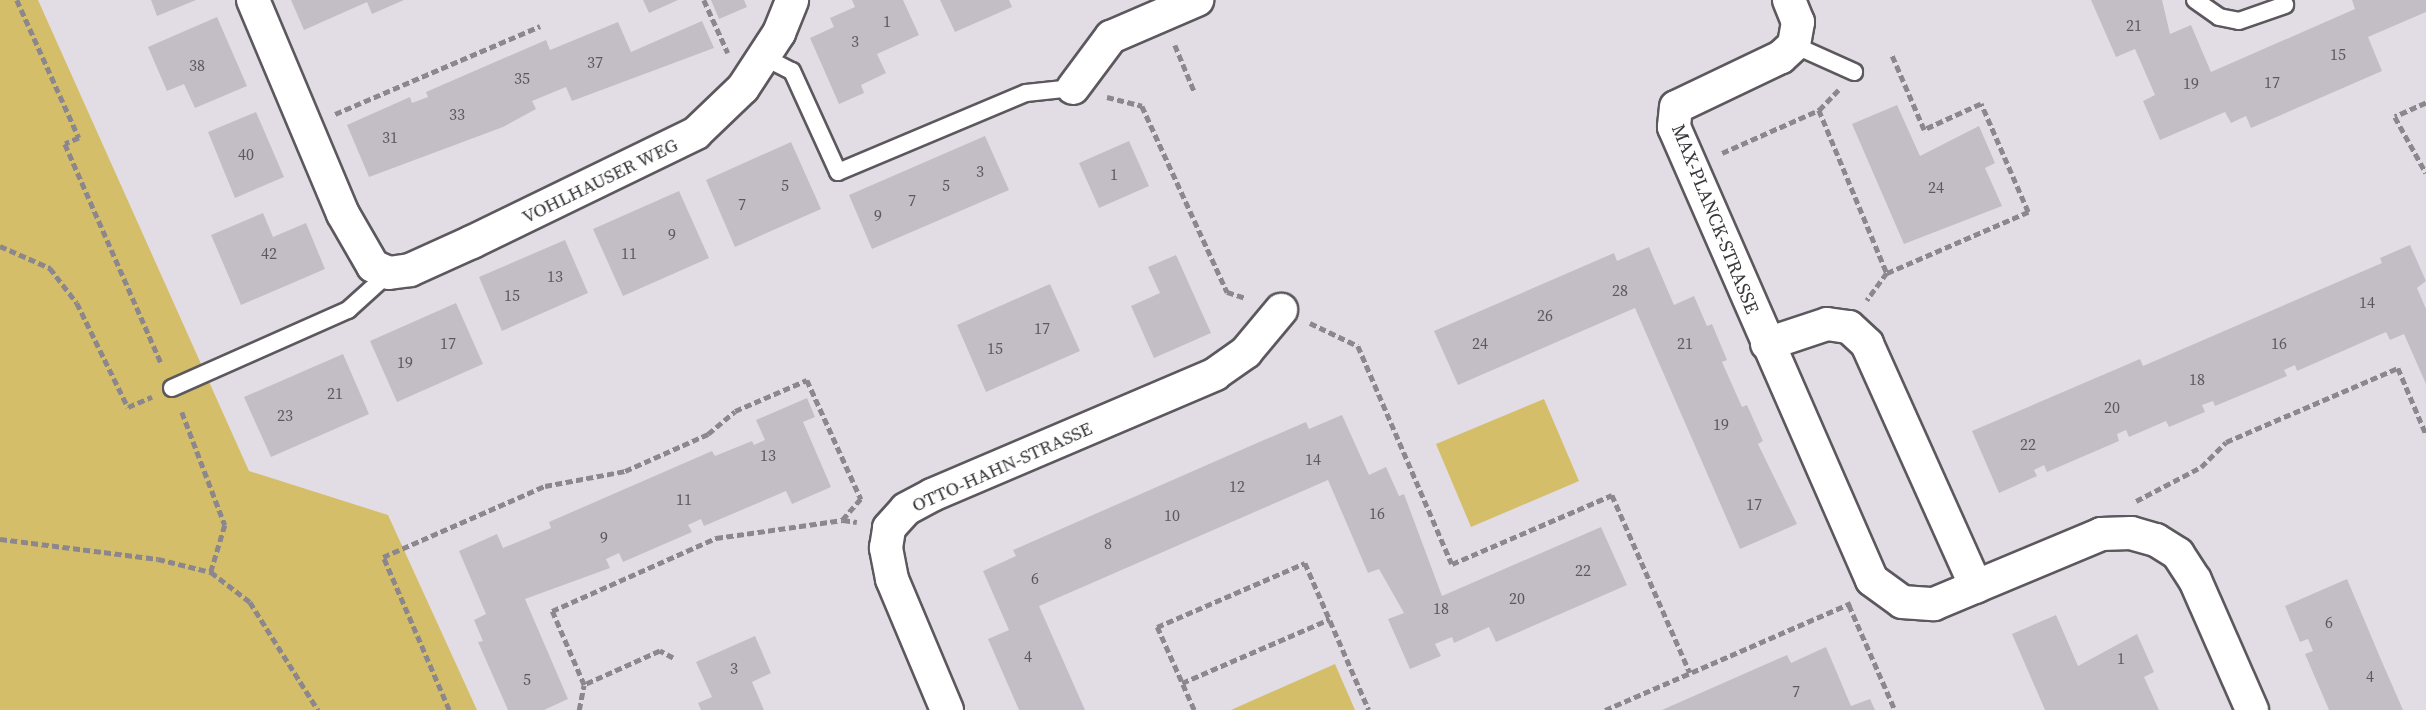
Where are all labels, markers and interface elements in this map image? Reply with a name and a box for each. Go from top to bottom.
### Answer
house number: 1 [883,11,891,31]
house number: 21 [2126,15,2142,35]
house number: 3 [851,31,859,51]
house number: 15 [2330,44,2346,64]
house number: 37 [587,52,603,72]
house number: 38 [189,55,205,75]
house number: 35 [514,68,530,88]
house number: 17 [2264,72,2280,92]
house number: 19 [2183,73,2199,93]
house number: 33 [449,104,465,124]
street label: MAX-PLANCK-STRASSE [1667,121,1763,317]
house number: 31 [382,127,398,147]
street label: VOHLHAUSER WEG [518,133,682,229]
house number: 40 [238,144,254,164]
house number: 3 [976,161,984,181]
house number: 1 [1110,164,1118,184]
house number: 5 [781,175,789,195]
house number: 5 [942,175,950,195]
house number: 24 [1928,177,1944,197]
house number: 7 [908,190,916,210]
house number: 7 [738,194,746,214]
house number: 9 [874,205,882,225]
house number: 9 [668,224,676,244]
house number: 42 [261,243,277,263]
house number: 11 [621,243,637,263]
house number: 13 [547,266,563,286]
house number: 28 [1612,280,1628,300]
house number: 15 [504,285,520,305]
house number: 14 [2359,292,2375,312]
house number: 26 [1537,305,1553,325]
house number: 17 [1034,318,1050,338]
house number: 17 [440,333,456,353]
house number: 24 [1472,333,1488,353]
house number: 21 [1677,333,1693,353]
house number: 16 [2271,333,2287,353]
house number: 15 [987,338,1003,358]
house number: 19 [397,352,413,372]
house number: 18 [2189,369,2205,389]
house number: 21 [327,383,343,403]
house number: 20 [2104,397,2120,417]
house number: 23 [277,405,293,425]
house number: 19 [1713,414,1729,434]
street label: OTTO-HAHN-STRASSE [908,417,1096,517]
house number: 22 [2020,434,2036,454]
house number: 13 [760,445,776,465]
house number: 14 [1305,449,1321,469]
house number: 12 [1229,476,1245,496]
house number: 11 [676,489,692,509]
house number: 17 [1746,494,1762,514]
house number: 16 [1369,503,1385,523]
house number: 10 [1164,505,1180,525]
house number: 9 [600,527,608,547]
house number: 8 [1104,533,1112,553]
house number: 22 [1575,560,1591,580]
house number: 6 [1031,568,1039,588]
house number: 20 [1509,588,1525,608]
house number: 18 [1433,598,1449,618]
house number: 6 [2325,612,2333,632]
house number: 4 [1024,646,1032,666]
house number: 1 [2117,648,2125,668]
house number: 3 [730,658,738,678]
house number: 4 [2366,666,2374,686]
house number: 5 [523,669,531,689]
house number: 7 [1792,681,1800,701]

